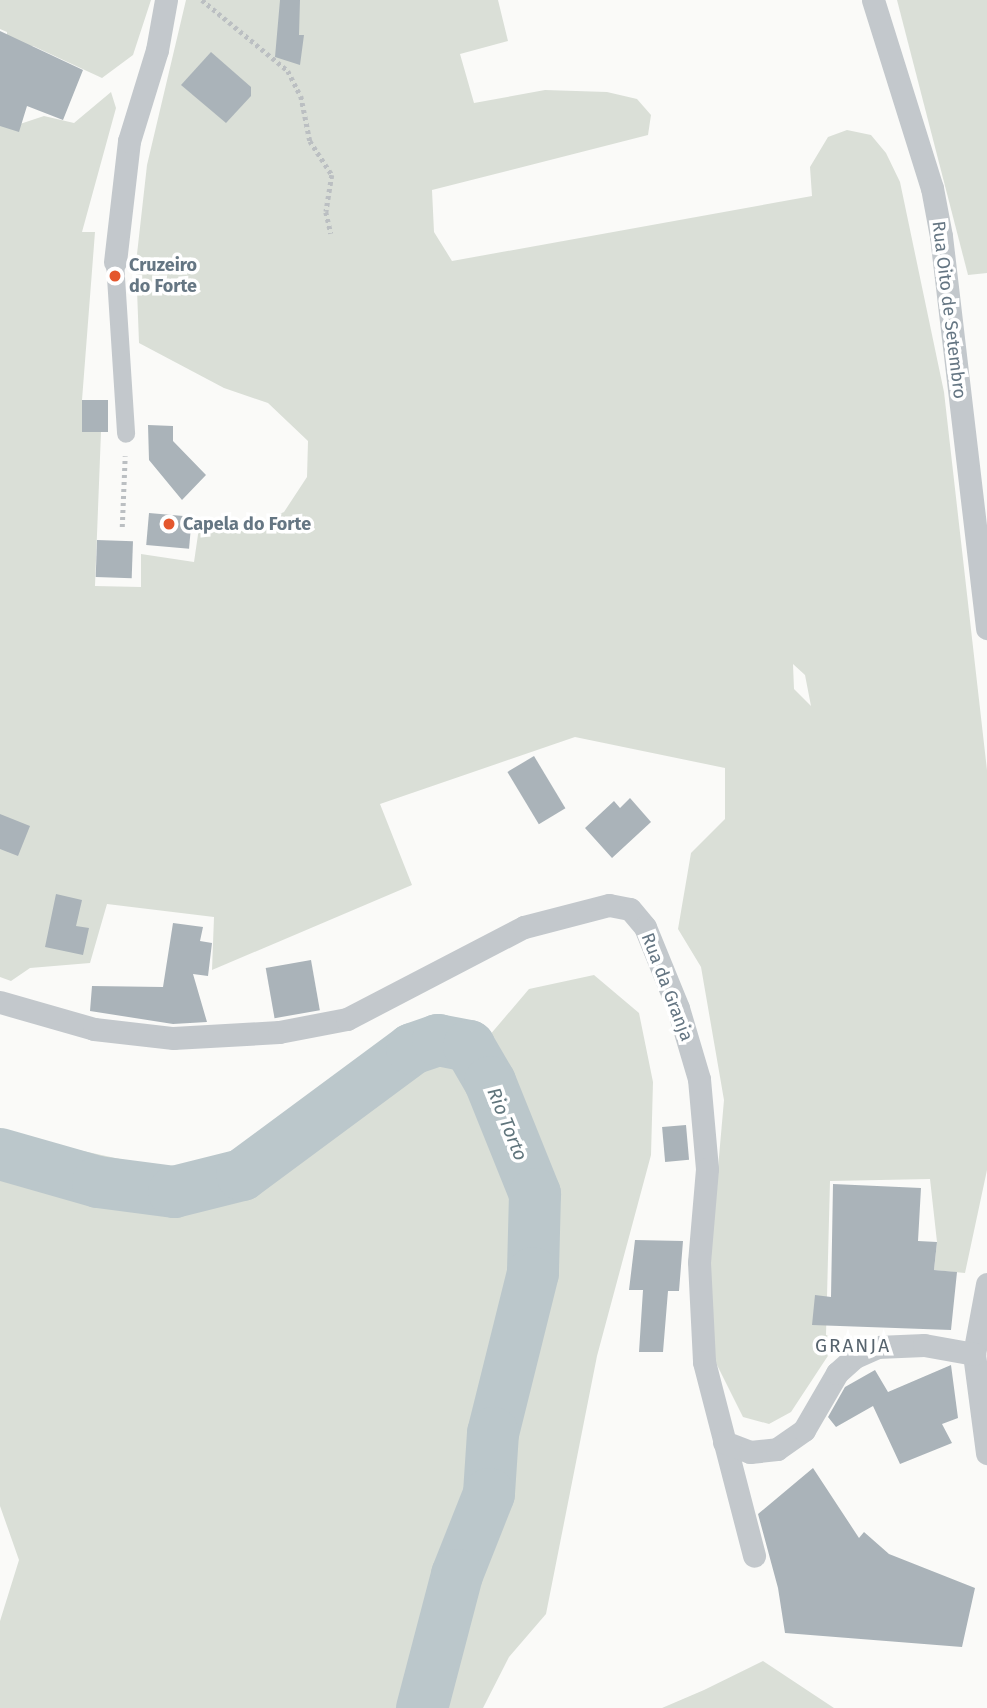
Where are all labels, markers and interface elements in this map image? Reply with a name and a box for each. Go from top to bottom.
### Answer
street label: Rua Oito de Setembro [927,220,971,400]
place label: Cruzeiro do Forte [129,255,197,298]
marker: Cruzeiro do Forte [107,268,123,284]
place label: Capela do Forte [183,513,311,535]
marker: Capela do Forte [161,516,177,532]
street label: Rua da Granja [636,930,698,1044]
water label: Rio Torto [482,1084,532,1164]
district label: GRANJA [816,1335,890,1357]

